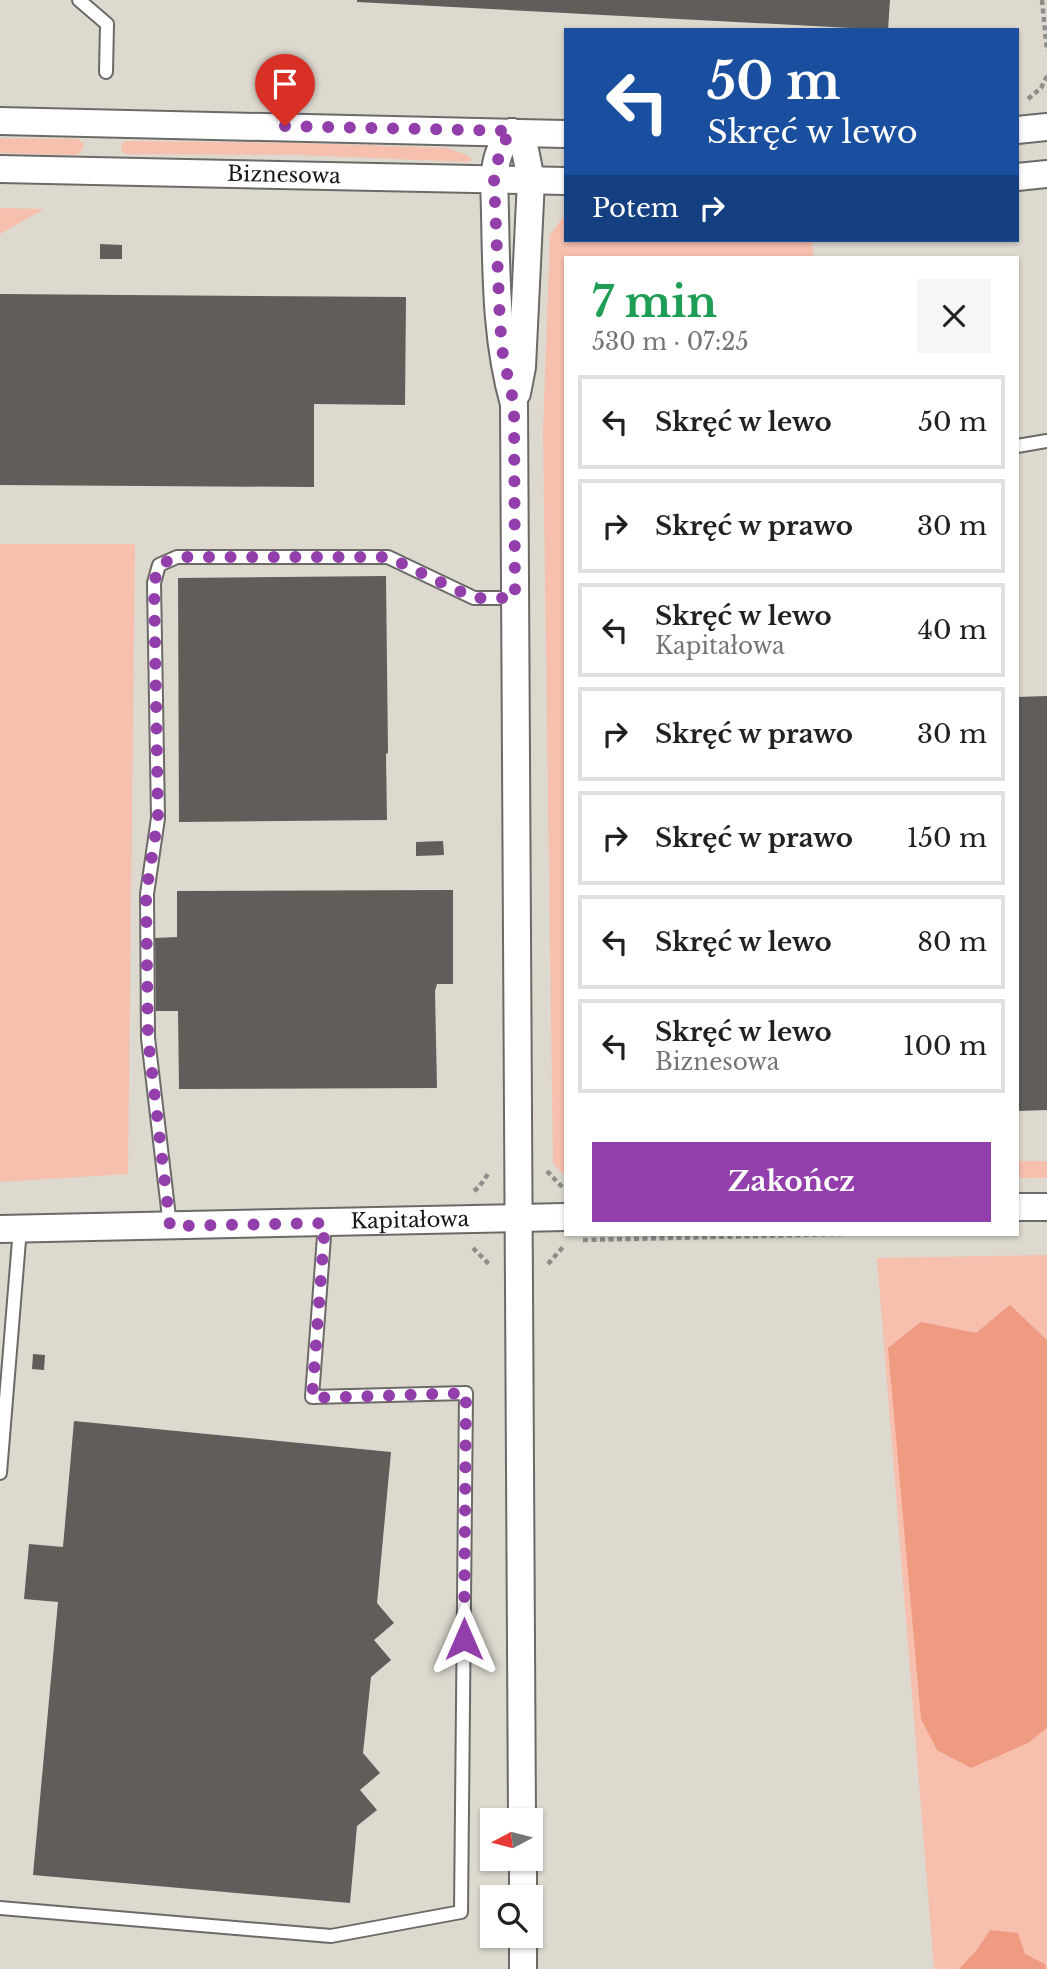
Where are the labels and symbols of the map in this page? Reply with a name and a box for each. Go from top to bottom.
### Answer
pin [255,54,315,126]
street label: Biznesowa [227,161,341,189]
street label: Kapitałowa [350,1206,470,1235]
position arrow [427,1602,501,1676]
north arrow [480,1808,542,1871]

